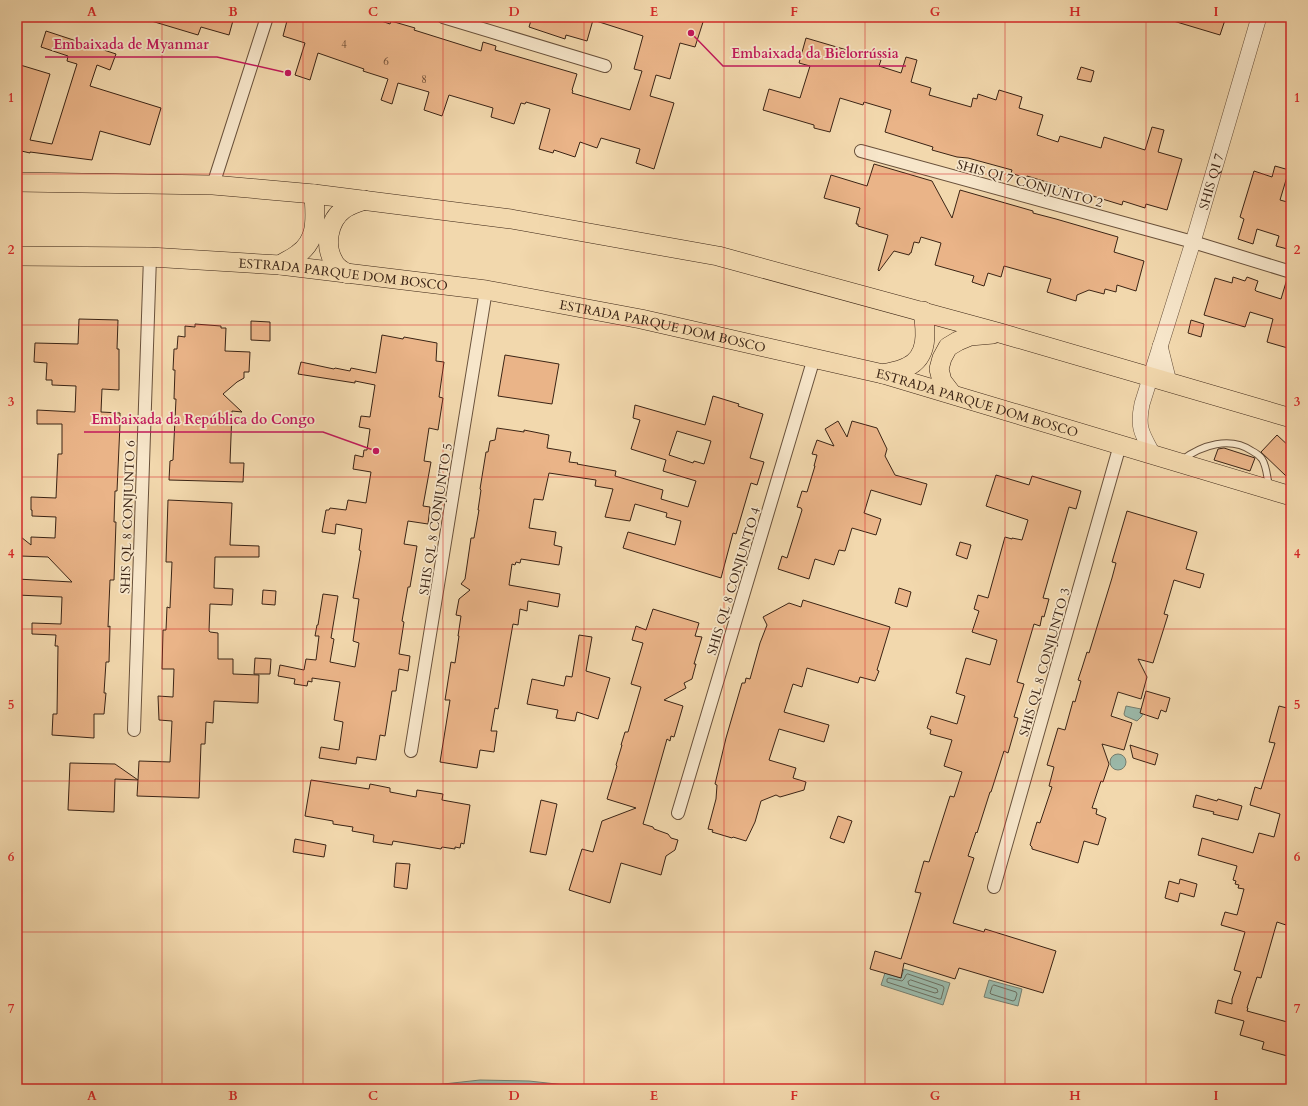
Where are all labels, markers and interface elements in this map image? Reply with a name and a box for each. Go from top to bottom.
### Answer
text: A [87,3,97,21]
text: B [228,3,238,21]
text: C [368,3,378,21]
text: D [508,3,520,21]
text: E [650,3,658,21]
text: F [790,3,798,21]
text: G [930,3,941,21]
text: H [1069,3,1081,21]
text: I [1213,3,1219,21]
callout: Embaixada de Myanmar [45,31,217,57]
text: Embaixada de Myanmar [53,35,209,54]
house number: 4 [341,37,347,52]
callout: Embaixada da Bielorrússia [723,40,906,66]
text: Embaixada da Bielorrússia [731,44,899,63]
house number: 6 [383,54,389,69]
house number: 8 [421,72,427,87]
text: 1 [8,89,14,107]
text: 1 [1294,89,1300,107]
street label: SHIS QI 7 [1195,151,1229,212]
street label: SHIS QI 7 CONJUNTO 2 [955,156,1105,212]
text: 2 [8,241,15,259]
text: 2 [1294,241,1301,259]
street label: ESTRADA PARQUE DOM BOSCO [238,254,449,295]
street label: ESTRADA PARQUE DOM BOSCO [558,296,767,357]
street label: ESTRADA PARQUE DOM BOSCO [874,365,1080,442]
text: 3 [8,393,15,411]
text: 3 [1294,393,1301,411]
callout: Embaixada da República do Congo [84,406,323,432]
text: Embaixada da República do Congo [91,410,315,429]
street label: SHIS QL 8 CONJUNTO 6 [116,440,140,594]
street label: SHIS QL 8 CONJUNTO 5 [415,442,457,597]
street label: SHIS QL 8 CONJUNTO 4 [703,505,765,657]
text: 4 [8,545,15,563]
text: 4 [1294,545,1301,563]
street label: SHIS QL 8 CONJUNTO 3 [1015,586,1075,739]
text: 5 [8,696,14,714]
text: 5 [1294,696,1300,714]
text: 6 [8,848,15,866]
text: 6 [1294,848,1301,866]
text: 7 [8,1000,15,1018]
text: 7 [1294,1000,1301,1018]
text: A [87,1087,97,1105]
text: B [228,1087,238,1105]
text: C [368,1087,378,1105]
text: D [508,1087,520,1105]
text: E [650,1087,658,1105]
text: F [790,1087,798,1105]
text: G [930,1087,941,1105]
text: H [1069,1087,1081,1105]
text: I [1213,1087,1219,1105]

